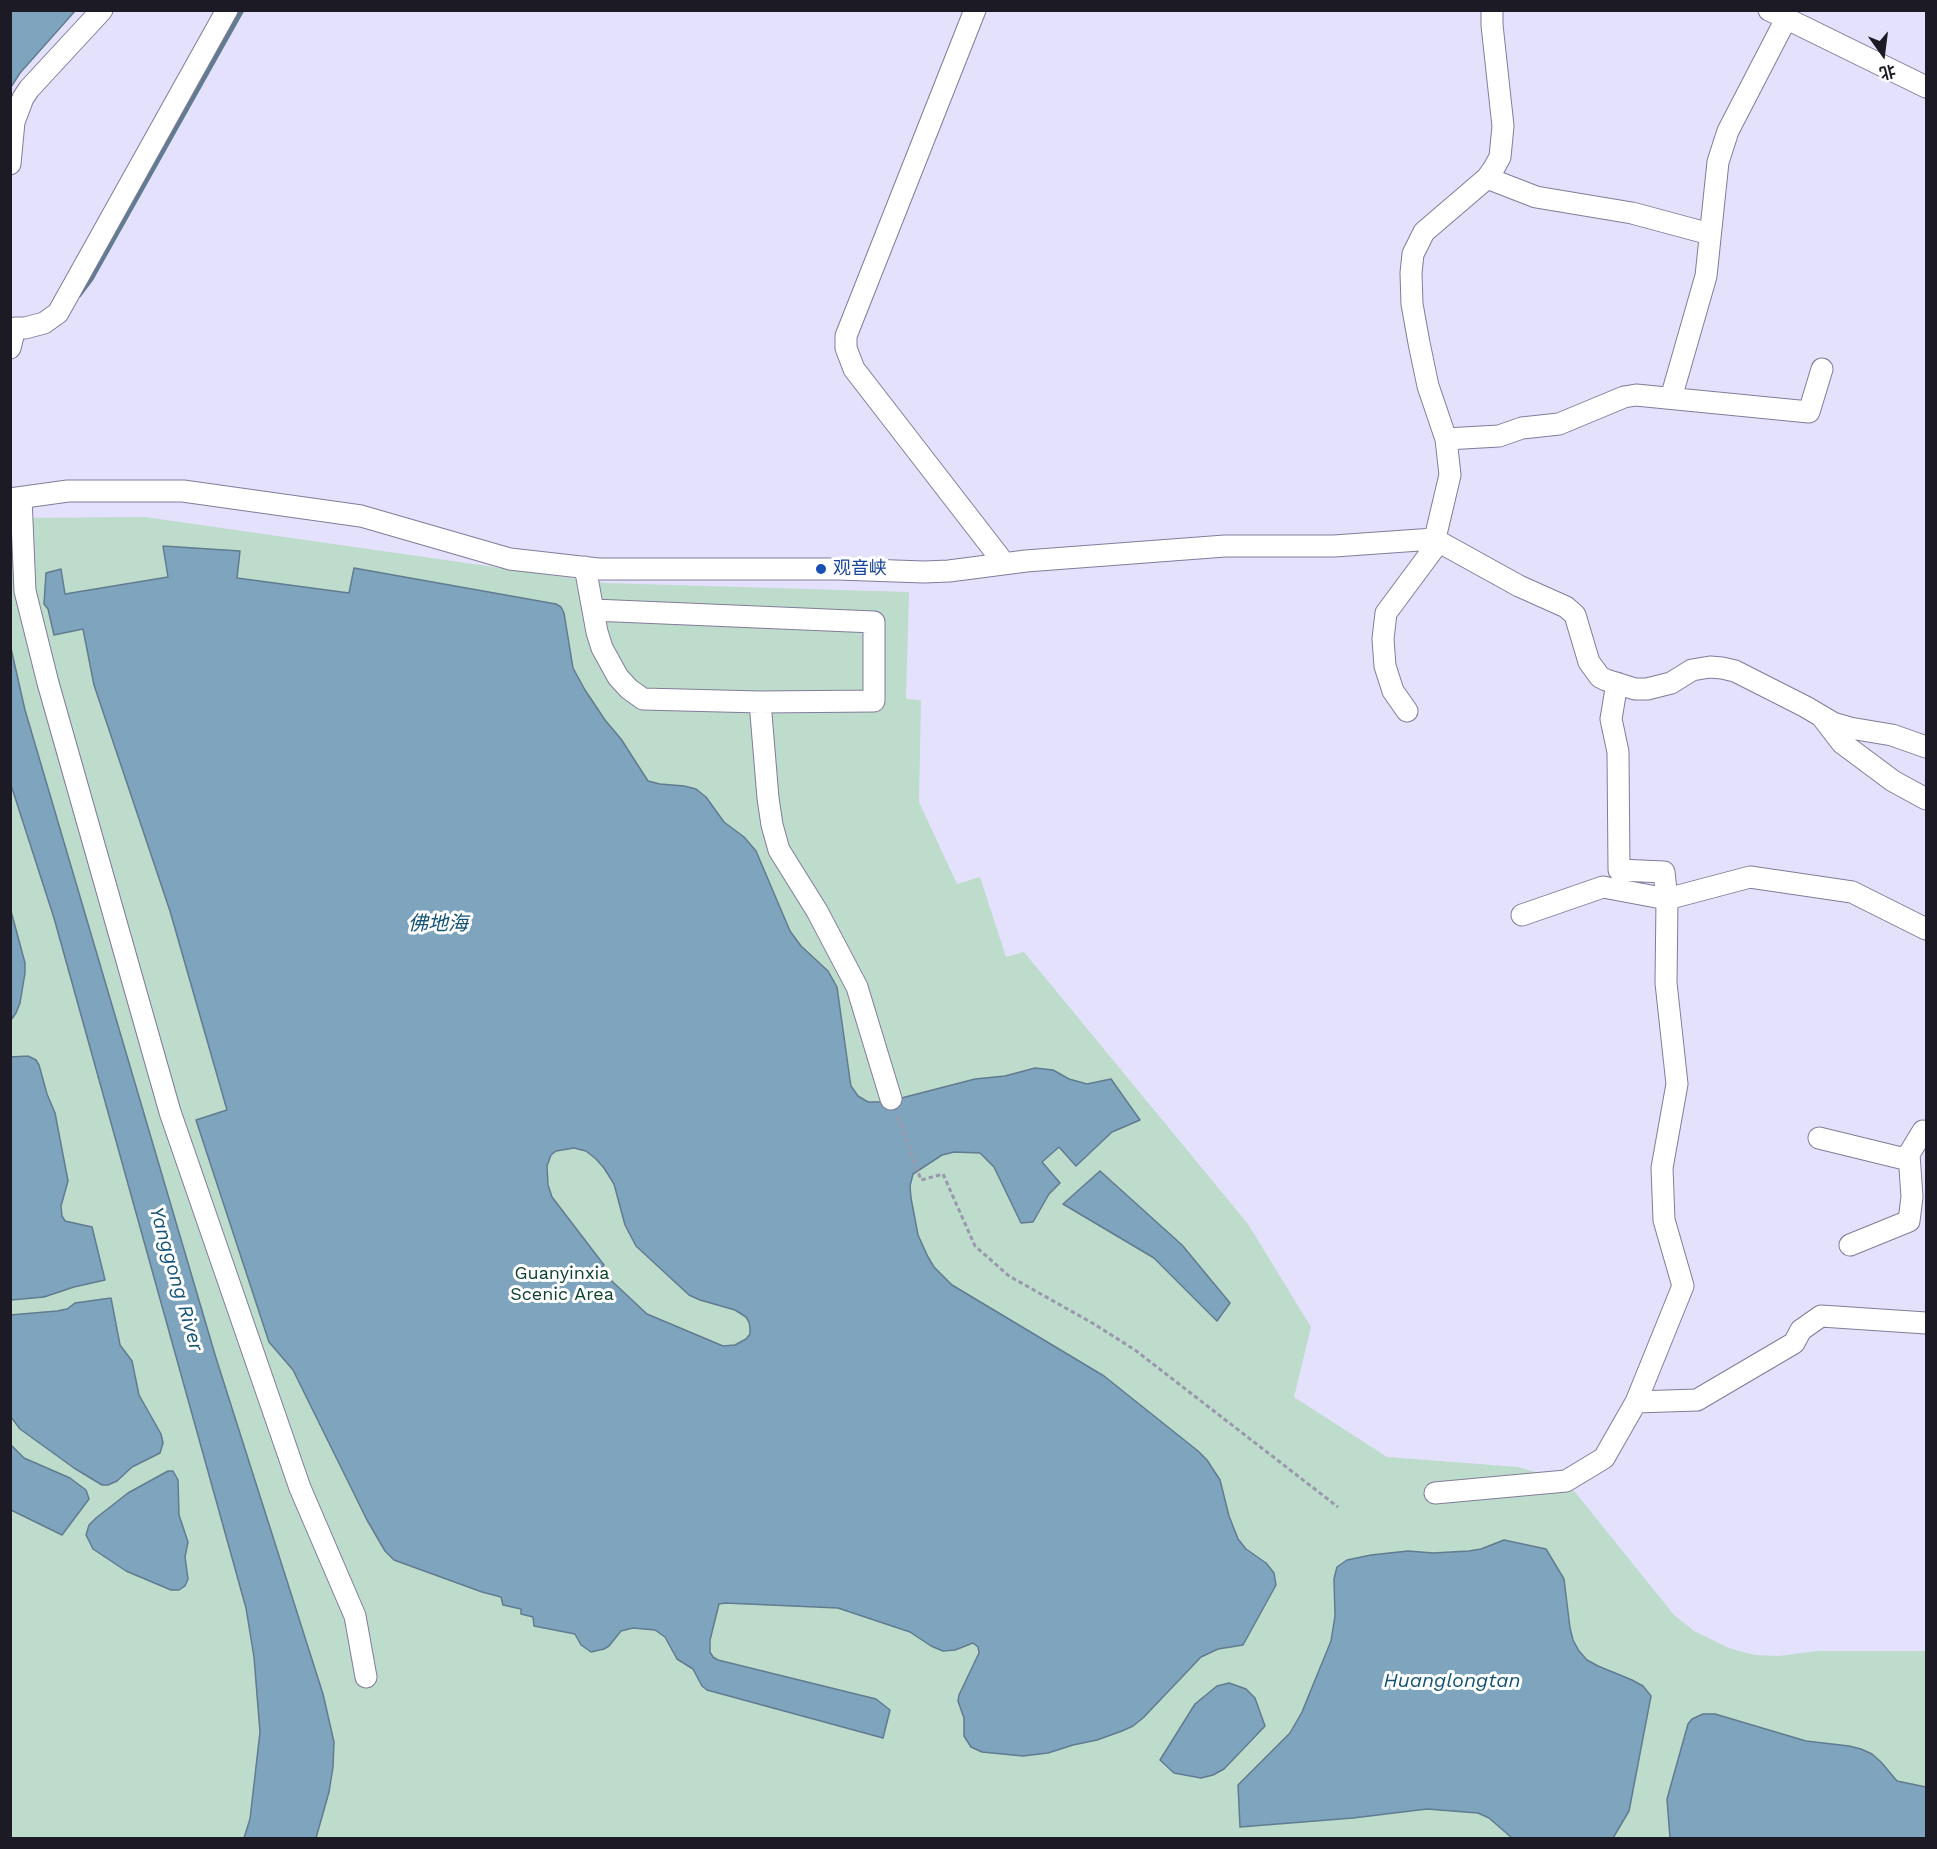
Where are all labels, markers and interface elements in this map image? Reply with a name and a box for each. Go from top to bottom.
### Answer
north arrow [1853,24,1913,84]
text: 北 [1877,61,1898,83]
place label: 观音峡 [833,558,887,580]
marker: 观音峡 [814,562,828,576]
water label: 佛地海 [408,912,468,936]
water label: Yanggong River [144,1204,208,1354]
park label: Guanyinxia Scenic Area [510,1263,614,1306]
water label: Huanglongtan [1383,1669,1521,1693]

